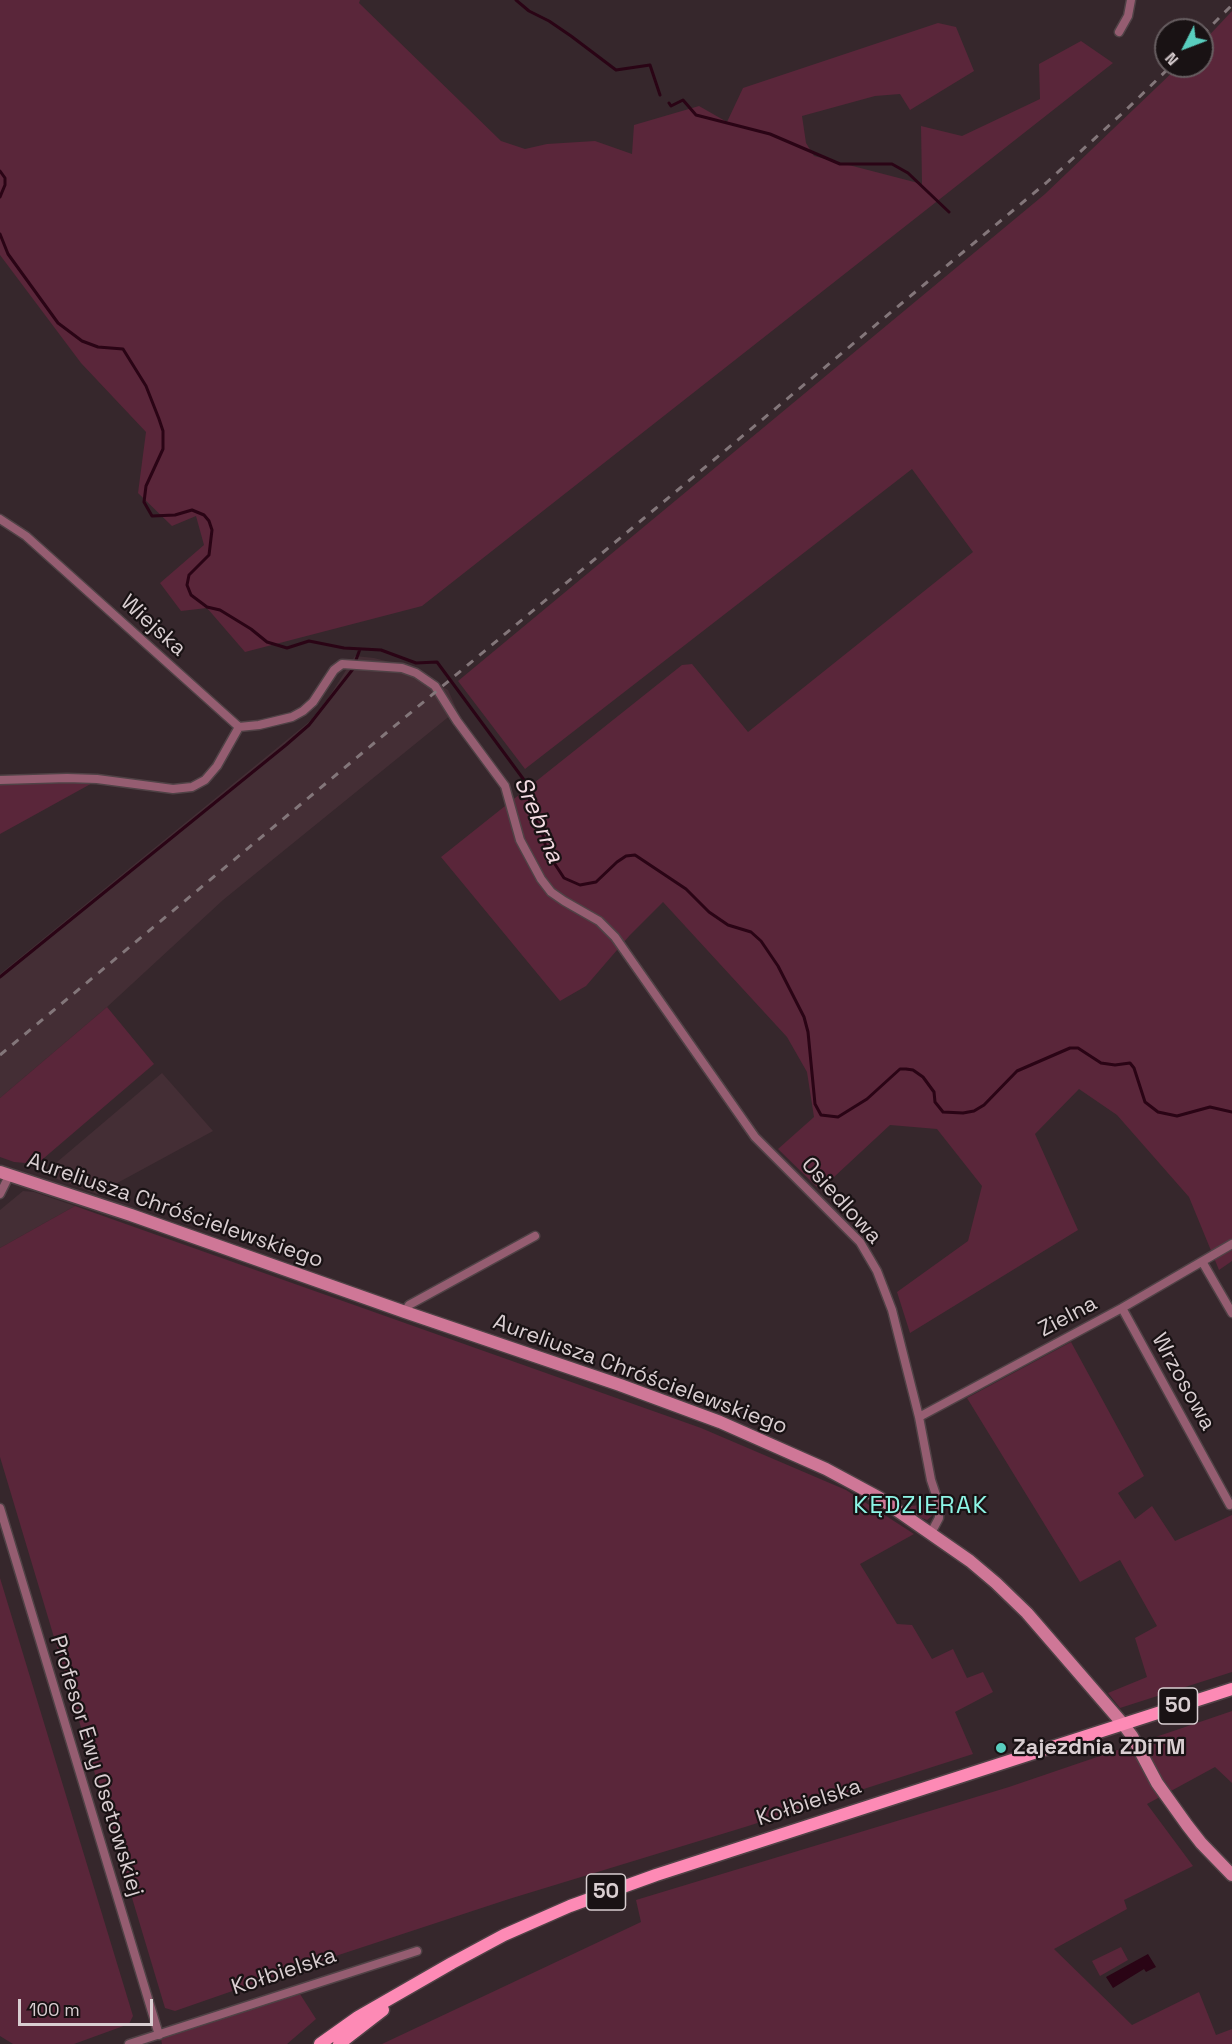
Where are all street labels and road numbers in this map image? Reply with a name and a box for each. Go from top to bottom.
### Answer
street label: Wiejska [115,590,191,662]
street label: Aureliusza Chróścielewskiego [24,1148,326,1274]
street label: Osiedlowa [795,1152,887,1250]
street label: Zielna [1034,1291,1102,1343]
street label: Aureliusza Chróścielewskiego [489,1309,791,1441]
street label: Wrzosowa [1145,1329,1221,1435]
street label: Profesor Ewy Osetowskiej [44,1632,148,1900]
road number: 50 [1158,1688,1198,1724]
street label: Kołbielska [753,1774,865,1832]
road number: 50 [586,1874,626,1910]
street label: Kołbielska [228,1943,340,2001]

